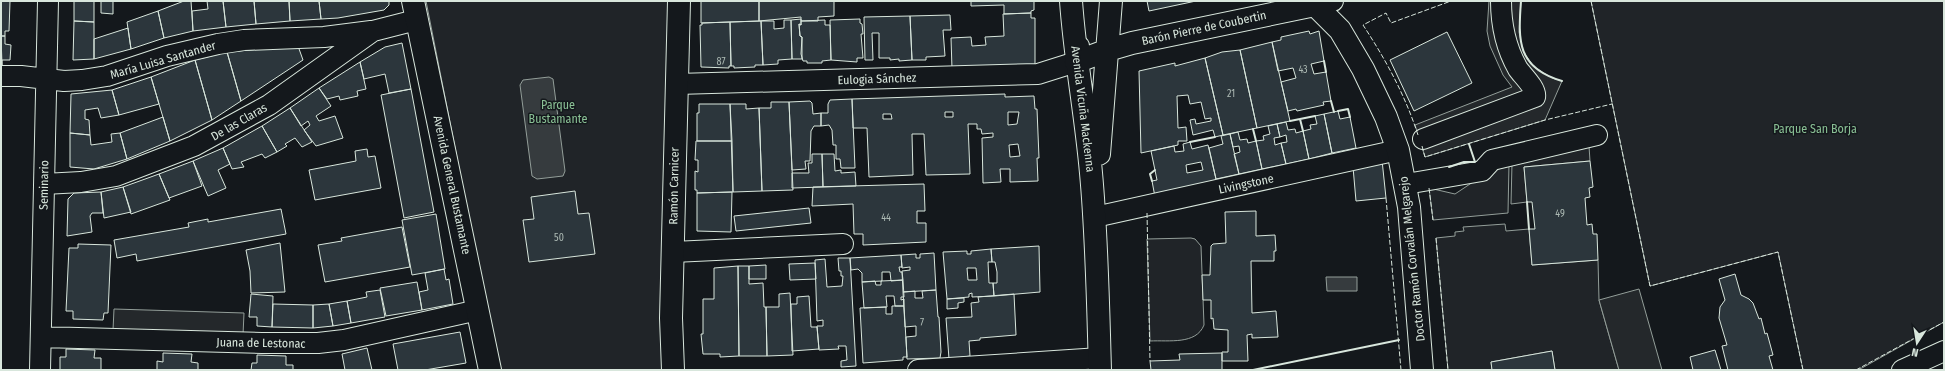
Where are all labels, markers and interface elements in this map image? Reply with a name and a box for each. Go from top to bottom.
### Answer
street label: Barón Pierre de Coubertin [1140,8,1268,48]
street label: María Luisa Santander [109,38,218,82]
street label: Avenida Vicuña Mackenna [1068,45,1098,173]
house number: 87 [717,56,725,68]
house number: 43 [1298,64,1308,76]
street label: Eulogia Sánchez [837,71,917,87]
house number: 21 [1227,88,1235,100]
park label: Parque Bustamante [529,98,587,126]
street label: De las Claras [209,100,269,144]
street label: Avenida General Bustamante [430,114,474,256]
park label: Parque San Borja [1773,122,1857,136]
street label: Ramón Carnicer [666,146,682,225]
street label: Seminario [37,160,51,210]
street label: Livingstone [1217,171,1275,197]
street label: Doctor Ramón Corvalán Melgarejo [1396,176,1428,342]
house number: 49 [1555,208,1565,220]
house number: 44 [881,212,891,224]
house number: 50 [554,232,564,244]
house number: 7 [920,317,924,329]
north arrow [1897,323,1937,363]
street label: Juana de Lestonac [216,335,306,351]
text: N [1910,345,1920,359]

